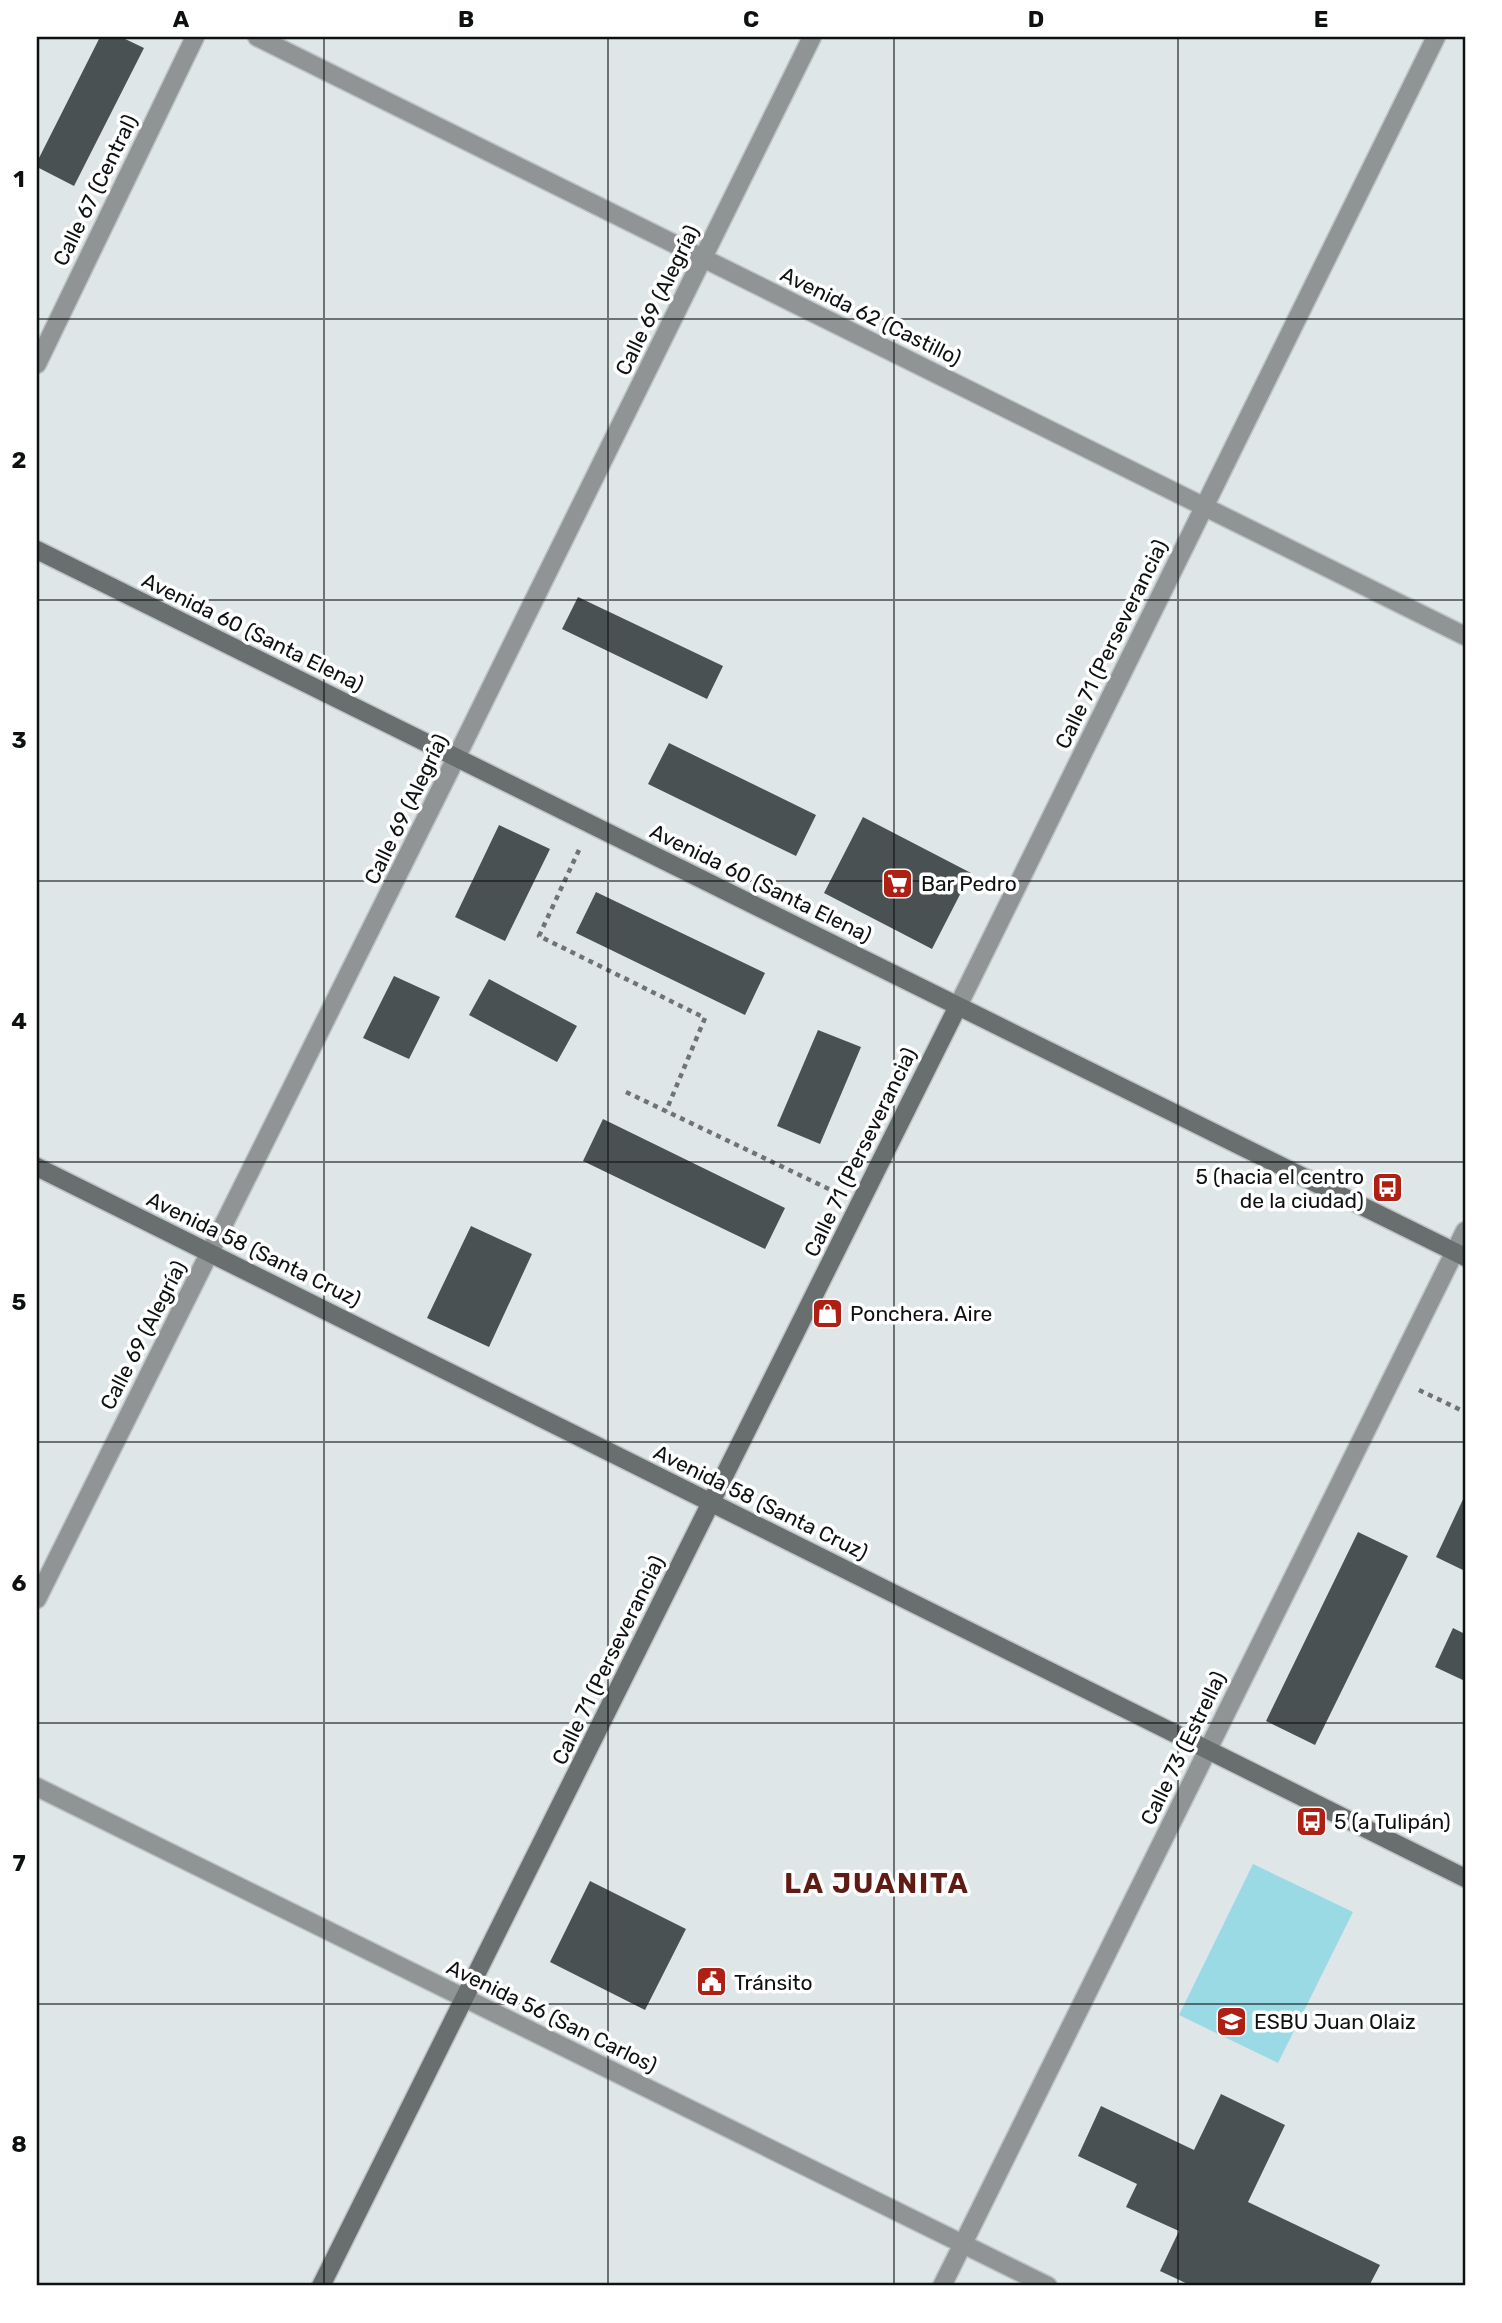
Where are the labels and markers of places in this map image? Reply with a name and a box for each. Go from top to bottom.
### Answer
supermarket icon: Bar Pedro [881,866,915,900]
place label: Bar Pedro [921,871,1017,896]
place label: 5 (hacia el centro de la ciudad) [1195,1164,1364,1213]
bus stop icon: 5 (hacia el centro de la ciudad) [1370,1171,1404,1205]
shop icon: Ponchera. Aire [810,1296,844,1330]
place label: Ponchera. Aire [850,1301,992,1326]
bus stop icon: 5 (a Tulipán) [1294,1804,1328,1838]
place label: 5 (a Tulipán) [1334,1809,1451,1834]
public building icon: Tránsito [694,1965,728,1999]
place label: Tránsito [734,1970,813,1995]
school or university icon: ESBU Juan Olaiz [1214,2004,1248,2038]
place label: ESBU Juan Olaiz [1254,2009,1416,2034]

